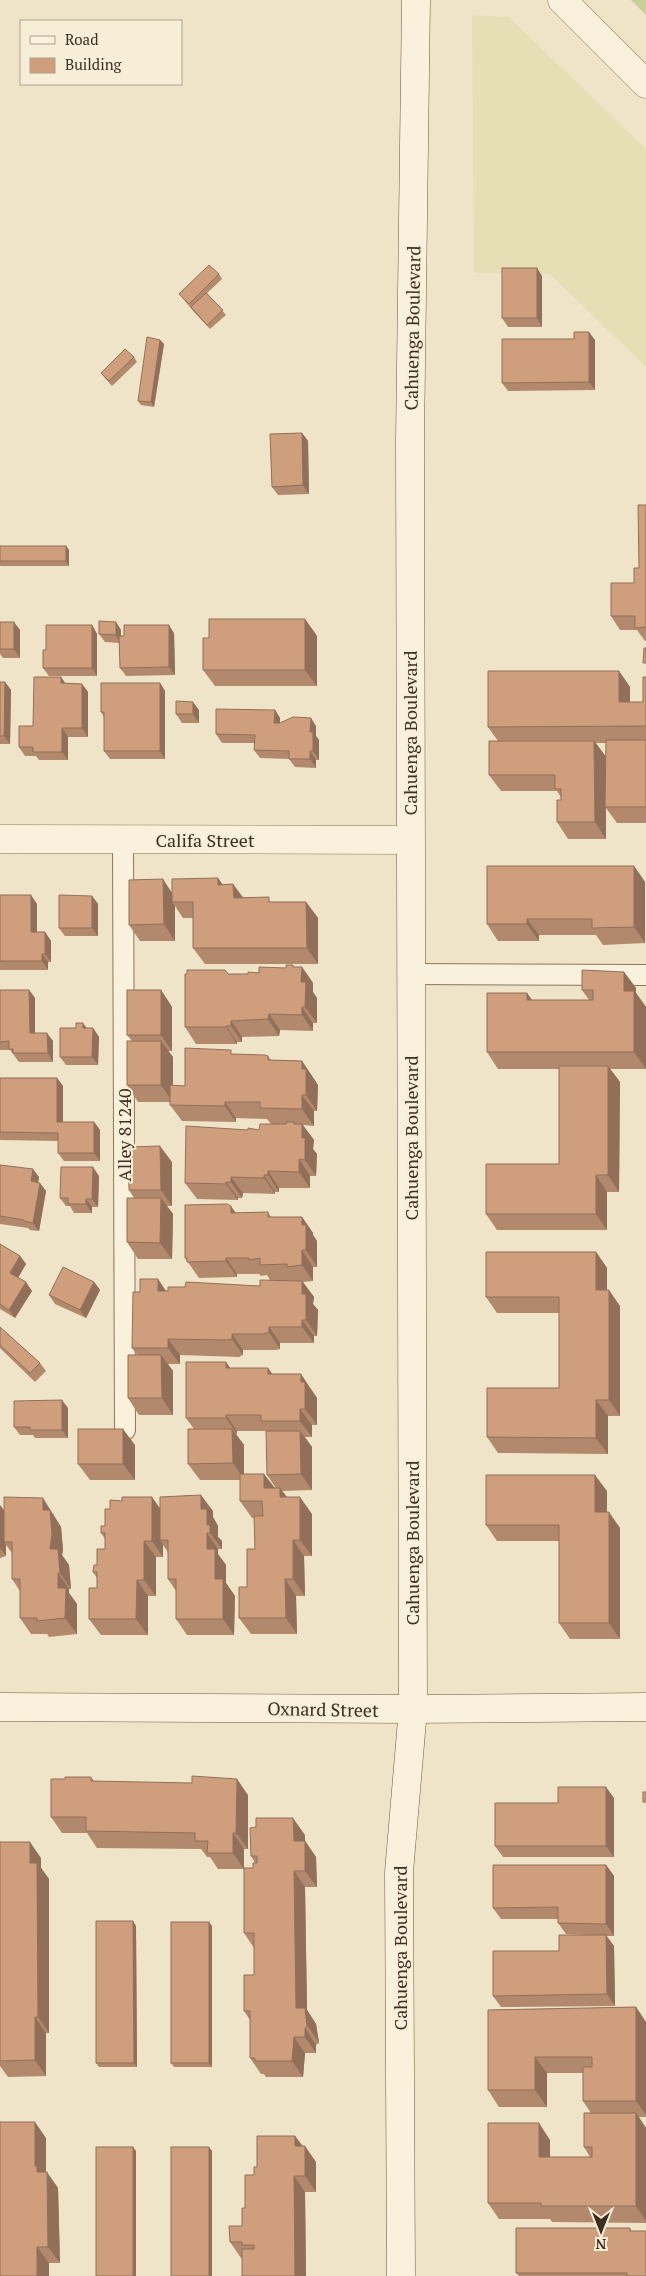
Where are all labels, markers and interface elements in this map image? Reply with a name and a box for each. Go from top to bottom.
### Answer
legend [20,20,182,85]
text: Road [65,29,98,49]
text: Building [65,54,123,74]
street label: Cahuenga Boulevard [399,245,425,411]
street label: Cahuenga Boulevard [398,651,422,815]
street label: Califa Street [155,828,255,852]
street label: Cahuenga Boulevard [399,1056,423,1220]
street label: Alley 81240 [112,1088,136,1182]
street label: Cahuenga Boulevard [400,1461,424,1625]
street label: Oxnard Street [267,1696,379,1722]
street label: Cahuenga Boulevard [388,1866,412,2030]
north arrow [576,2206,626,2256]
text: N [595,2235,606,2254]

